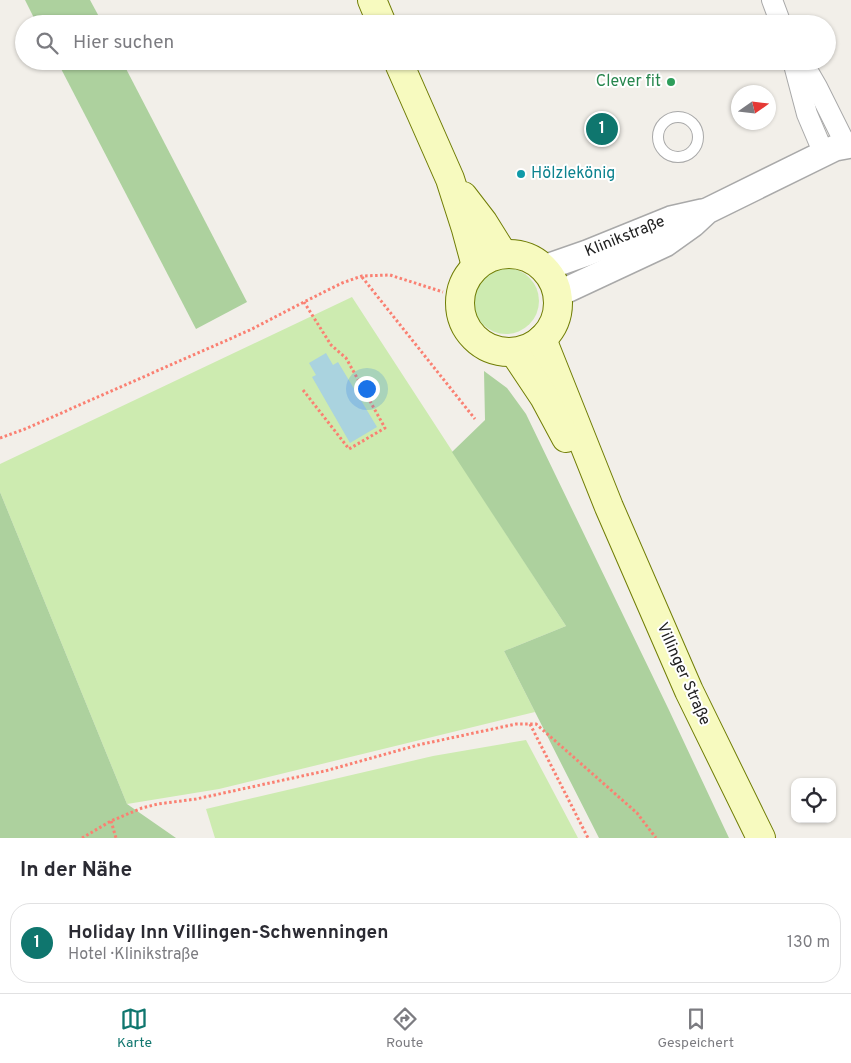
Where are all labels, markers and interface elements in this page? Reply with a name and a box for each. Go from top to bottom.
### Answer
search box [15,15,836,70]
icon: search [33,29,61,57]
text: Hier suchen [73,31,174,55]
place label: Clever fit [596,72,661,92]
marker: Clever fit [665,76,677,88]
north arrow [731,85,776,130]
pin: 1 [586,110,618,148]
place label: Hölzlekönig [531,164,615,184]
marker: Hölzlekönig [515,168,527,180]
street label: Klinikstraße [582,212,668,262]
your location [354,376,380,402]
street label: Villinger Straße [651,619,715,729]
map controls [791,778,836,823]
button: locate [791,778,836,823]
text: In der Nähe [20,857,132,884]
text: Holiday Inn Villingen-Schwenningen [68,921,388,945]
text: 1 [34,933,40,953]
text: 130 m [787,933,830,953]
text: Hotel · Klinikstraße [68,945,199,965]
tab: Karte [117,1005,152,1052]
tab: Route [386,1005,423,1052]
tab: Gespeichert [657,1005,734,1052]

